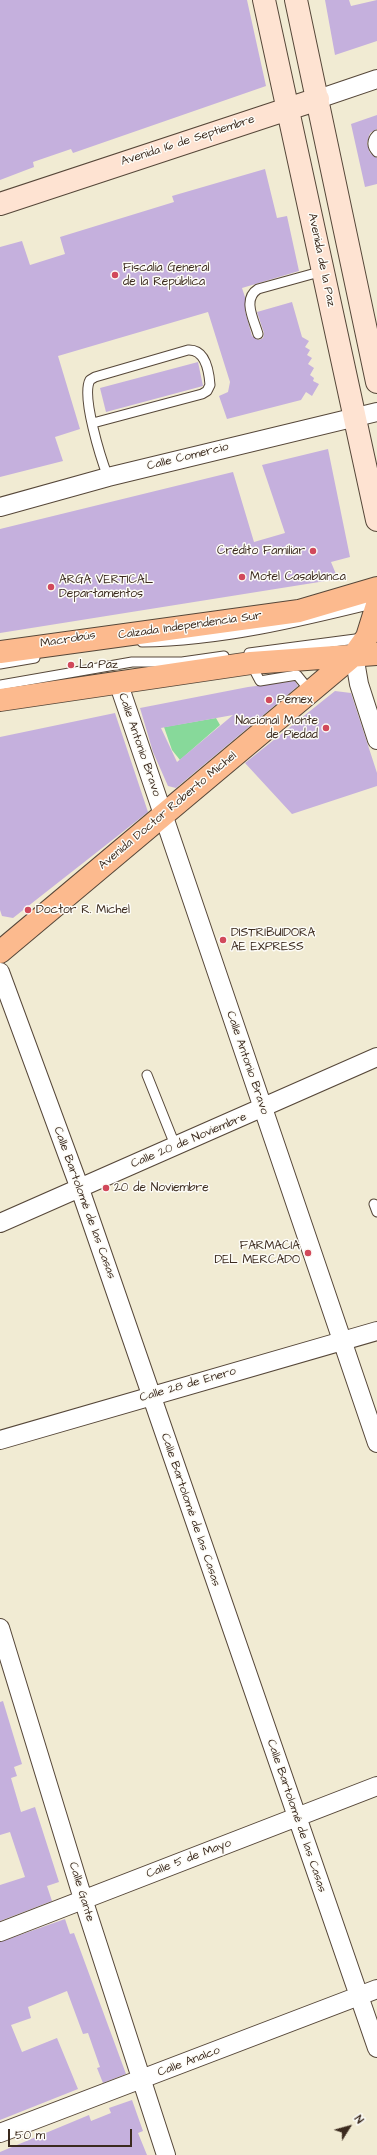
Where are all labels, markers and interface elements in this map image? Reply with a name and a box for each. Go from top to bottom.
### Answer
street label: Avenida 16 de Septiembre [119,113,257,169]
street label: Avenida de la Paz [304,212,338,308]
place label: Fiscalía General de la República [123,261,209,289]
marker: Fiscalía General de la República [110,270,120,280]
street label: Calle Comercio [146,440,230,474]
place label: Crédito Familiar [217,544,305,558]
marker: Crédito Familiar [308,546,318,556]
place label: Motel Casablanca [250,570,346,584]
marker: Motel Casablanca [237,572,247,582]
place label: ARGA VERTICAL Departamentos [59,573,153,601]
marker: ARGA VERTICAL Departamentos [46,582,56,592]
street label: Calzada Independencia Sur [117,609,263,643]
street label: Macrobús [39,629,97,651]
place label: La Paz [79,658,118,672]
marker: La Paz [66,660,76,670]
street label: Calle Antonio Bravo [115,691,163,799]
place label: Pemex [277,693,313,707]
marker: Pemex [264,695,274,705]
place label: Nacional Monte de Piedad [235,714,318,742]
marker: Nacional Monte de Piedad [321,723,331,733]
street label: Avenida Doctor Roberto Michel [96,749,240,873]
place label: Doctor R. Michel [36,903,130,917]
marker: Doctor R. Michel [23,905,33,915]
place label: DISTRIBUIDORA AE EXPRESS [231,926,315,954]
marker: DISTRIBUIDORA AE EXPRESS [218,935,228,945]
street label: Calle Antonio Bravo [223,1009,271,1117]
street label: Calle 20 de Noviembre [129,1110,249,1172]
street label: Calle Bartolomé de las Casas [50,1125,118,1281]
place label: 20 de Noviembre [114,1181,209,1195]
marker: 20 de Noviembre [101,1183,111,1193]
place label: FARMACIA DEL MERCADO [214,1239,300,1267]
marker: FARMACIA DEL MERCADO [303,1248,313,1258]
street label: Calle 28 de Enero [138,1364,238,1406]
street label: Calle Bartolomé de las Casas [157,1432,223,1588]
street label: Calle Bartolomé de las Casas [263,1738,329,1894]
street label: Calle 5 de Mayo [145,1836,233,1882]
street label: Calle Gante [65,1861,97,1923]
street label: Calle Analco [156,2044,222,2080]
north arrow [329,2107,369,2147]
text: N [351,2112,367,2127]
scale bar [10,2121,134,2147]
text: 50 m [15,2127,45,2144]

